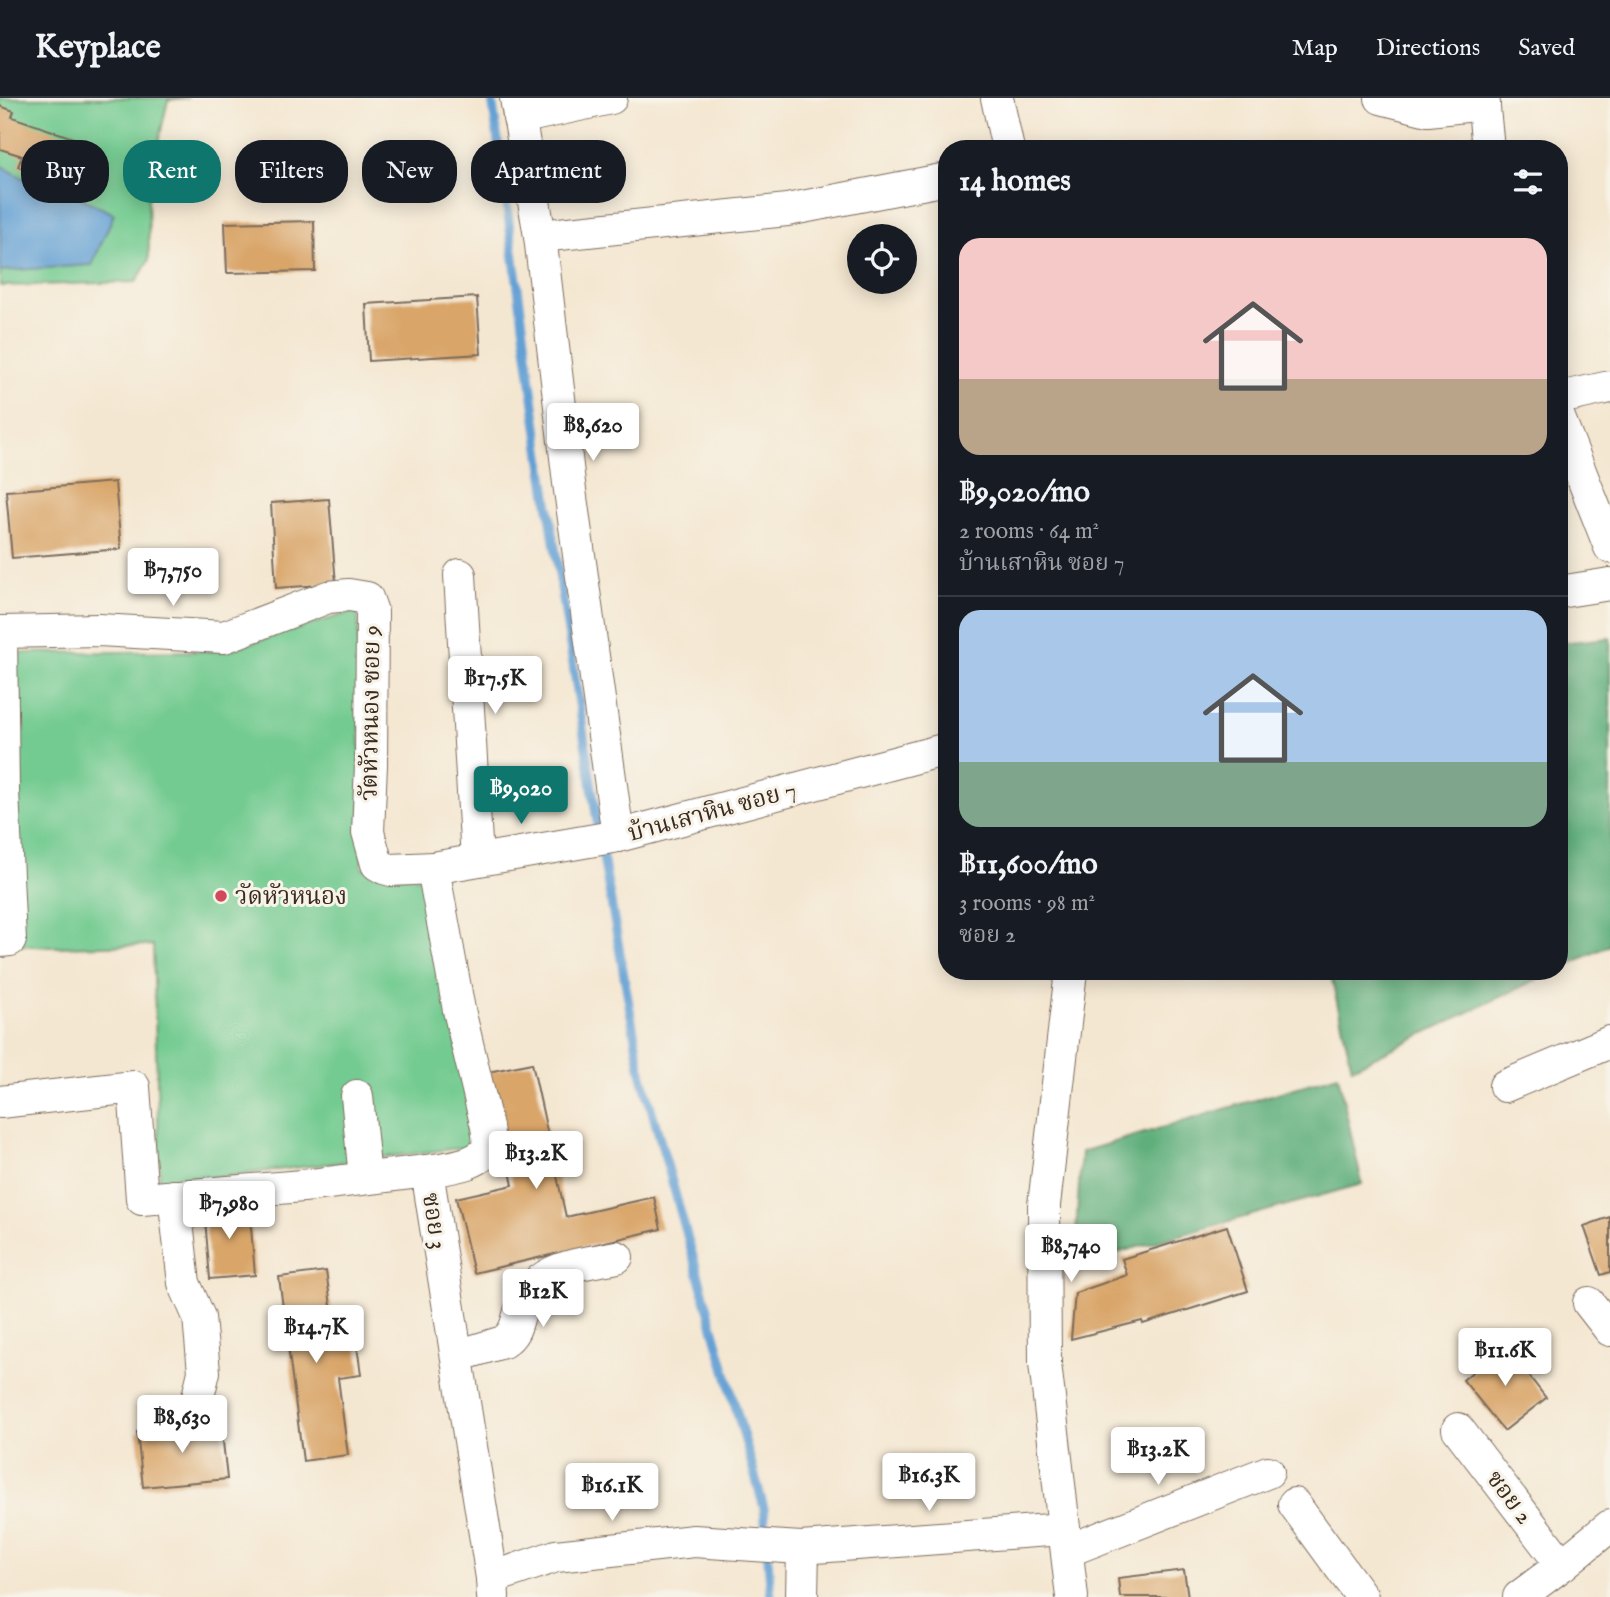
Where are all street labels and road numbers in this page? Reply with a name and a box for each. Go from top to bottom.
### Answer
street label: วัตหัวหนอง ซอย 9 [354,625,389,801]
street label: บ้านเสาหิน ซอย 7 [625,775,800,850]
street label: ซอย 3 [414,1191,453,1252]
street label: ซอย 2 [1479,1465,1539,1531]

